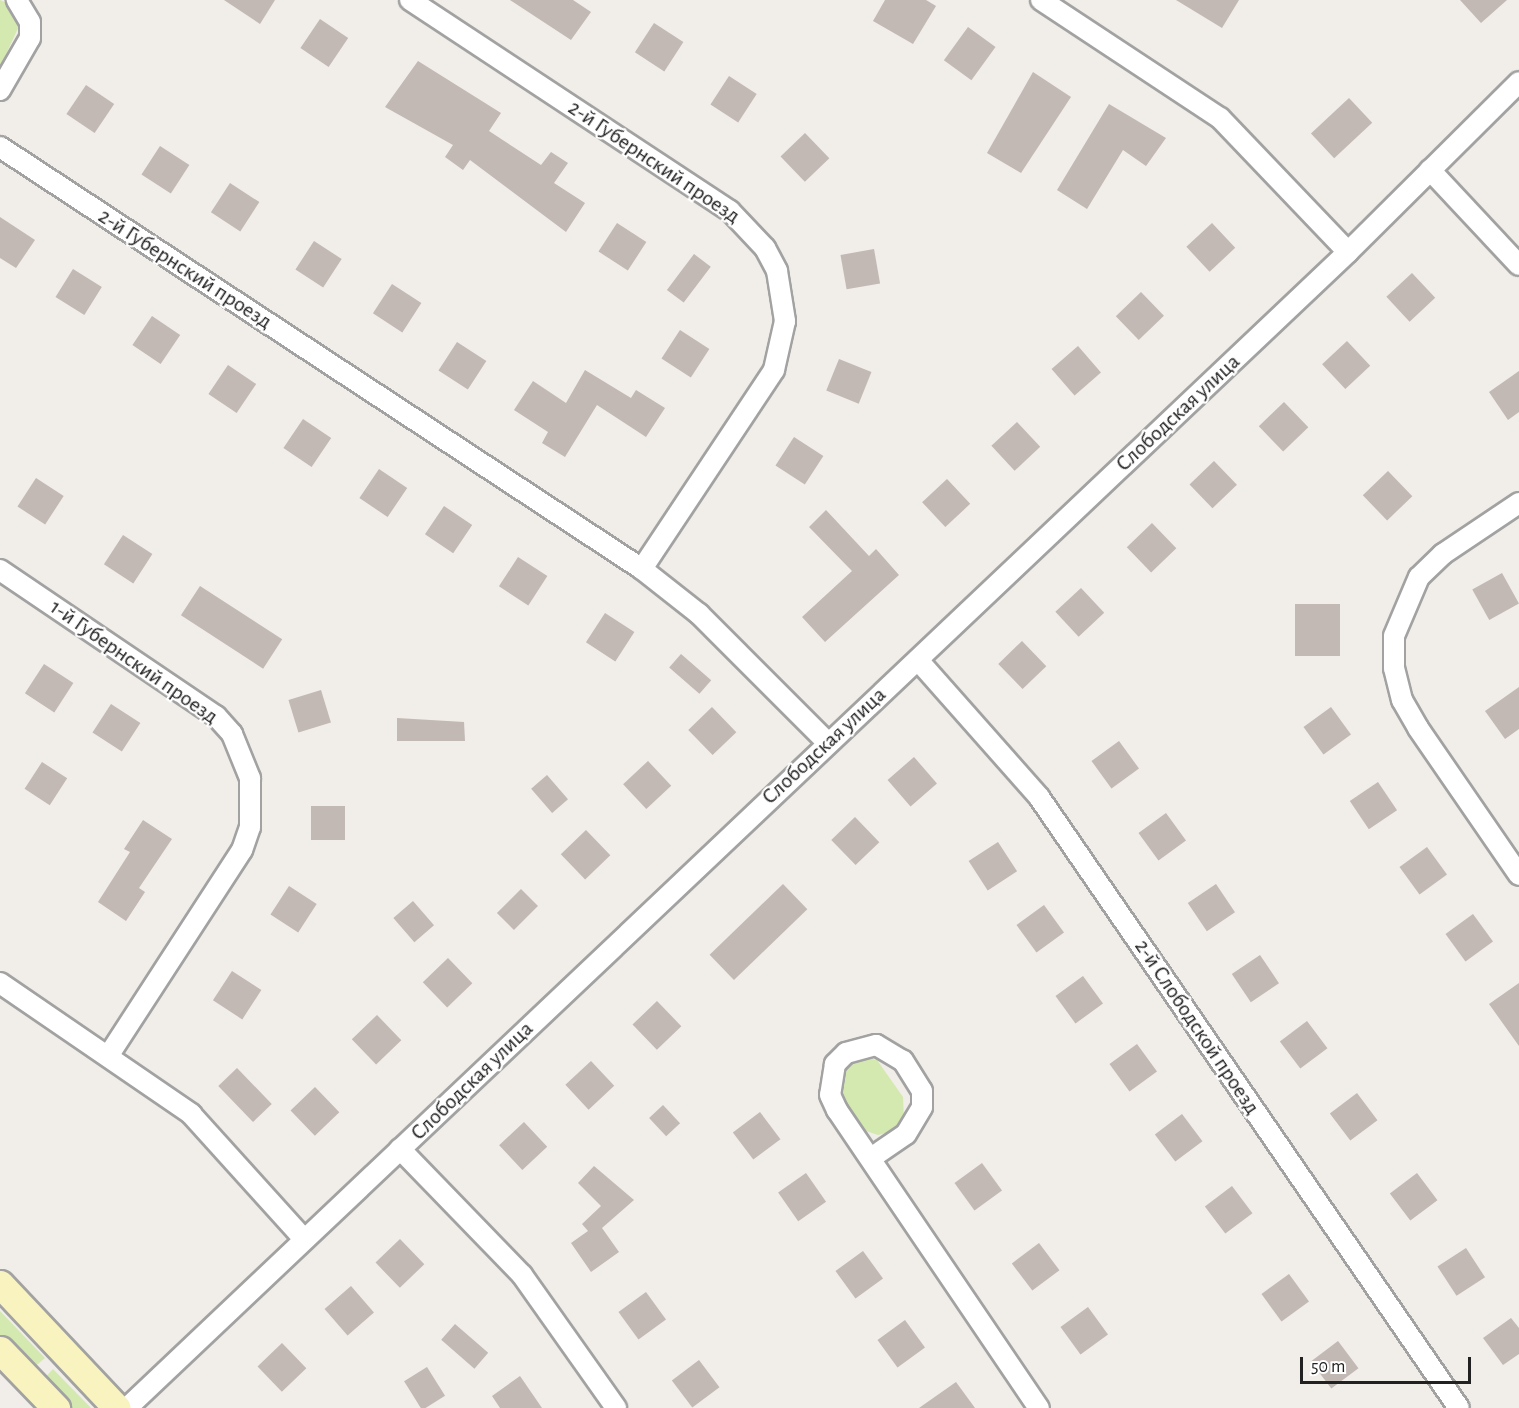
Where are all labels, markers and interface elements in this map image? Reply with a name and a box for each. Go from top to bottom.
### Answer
street label: 2-й Губернский проезд [563,95,745,229]
street label: 2-й Губернский проезд [93,203,277,335]
street label: Слободская улица [1110,349,1246,477]
street label: 1-й Губернский проезд [45,594,223,730]
street label: Слободская улица [756,682,892,810]
street label: 2-й Слободской проезд [1129,935,1265,1119]
street label: Слободская улица [405,1016,539,1146]
scale bar [1303,1345,1474,1383]
text: 50 m [1311,1358,1345,1376]

